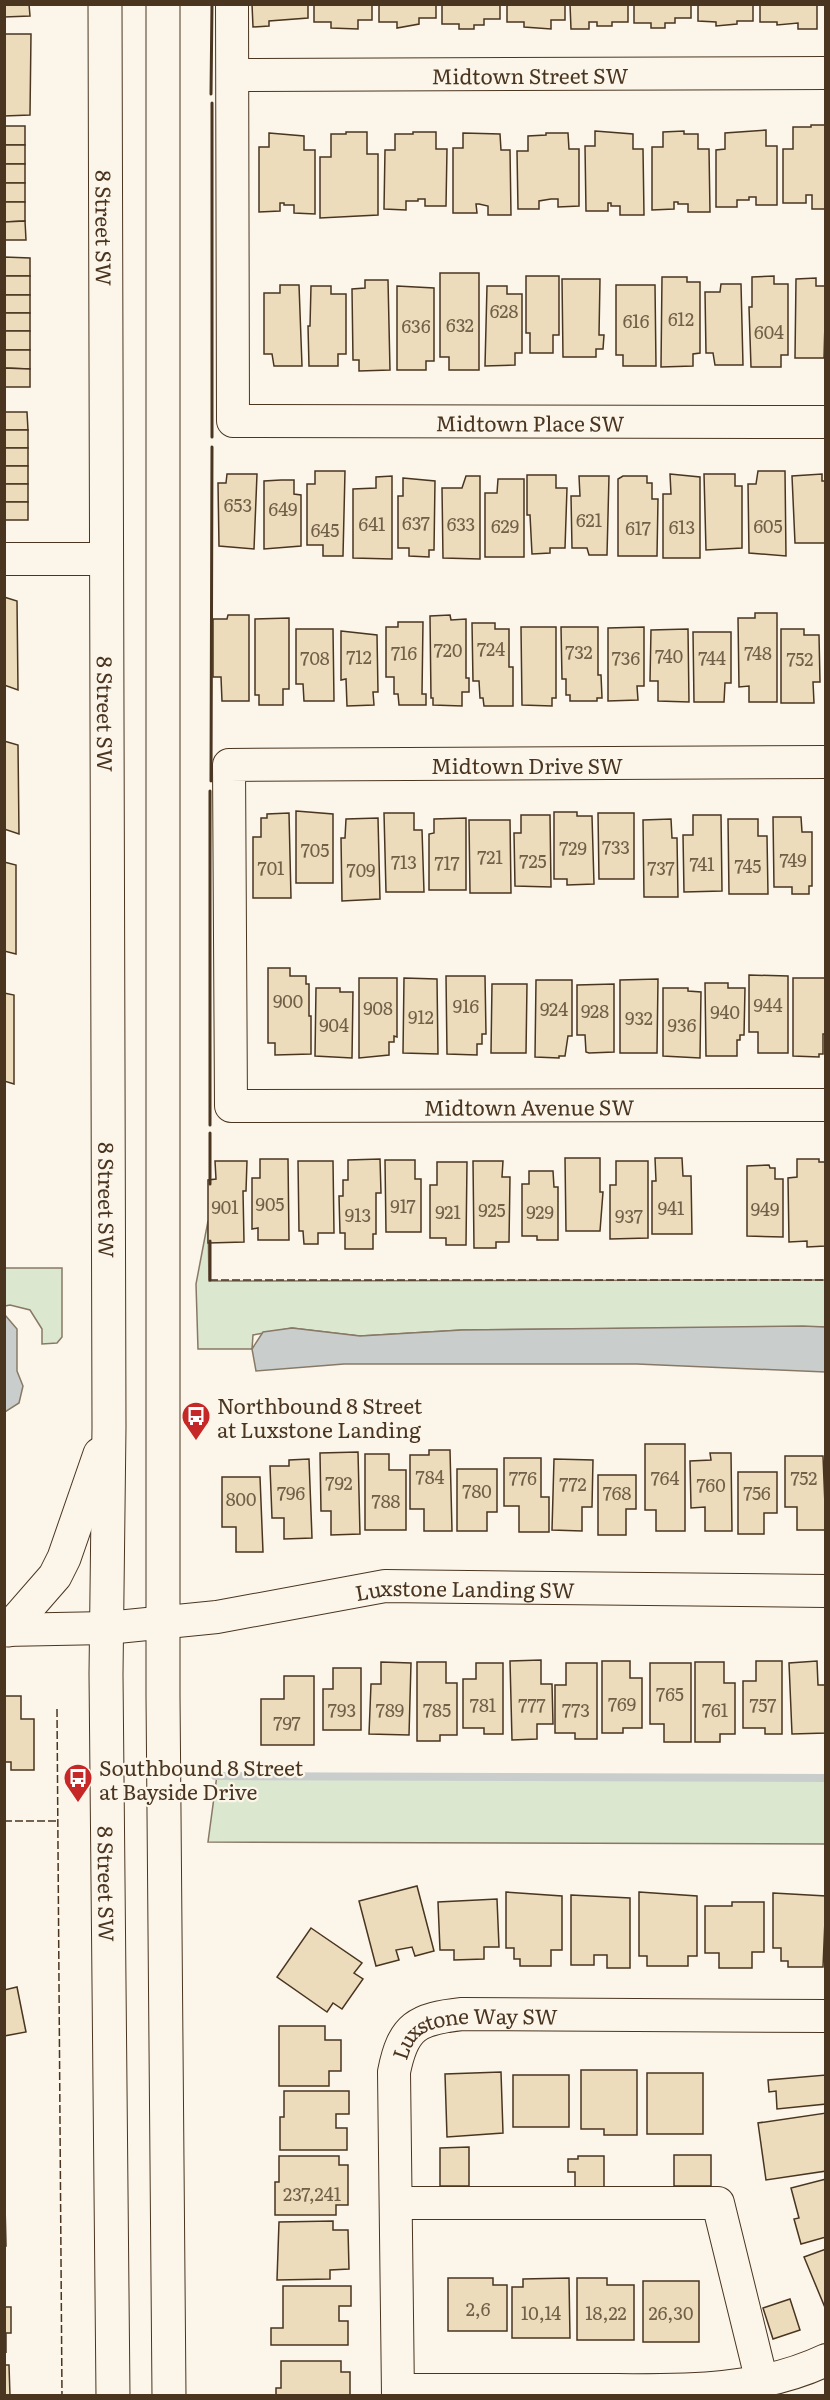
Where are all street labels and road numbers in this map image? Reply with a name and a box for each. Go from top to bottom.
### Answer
street label: Midtown Street SW [431,58,629,90]
street label: 8 Street SW [90,170,121,286]
street label: Midtown Place SW [435,406,625,437]
street label: 8 Street SW [91,656,123,772]
street label: Midtown Drive SW [431,749,623,780]
street label: Midtown Avenue SW [424,1090,634,1121]
street label: 8 Street SW [93,1142,124,1258]
street label: Luxstone Landing SW [352,1570,575,1607]
street label: 8 Street SW [92,1826,124,1942]
street label: Luxstone Way SW [382,1998,558,2063]

